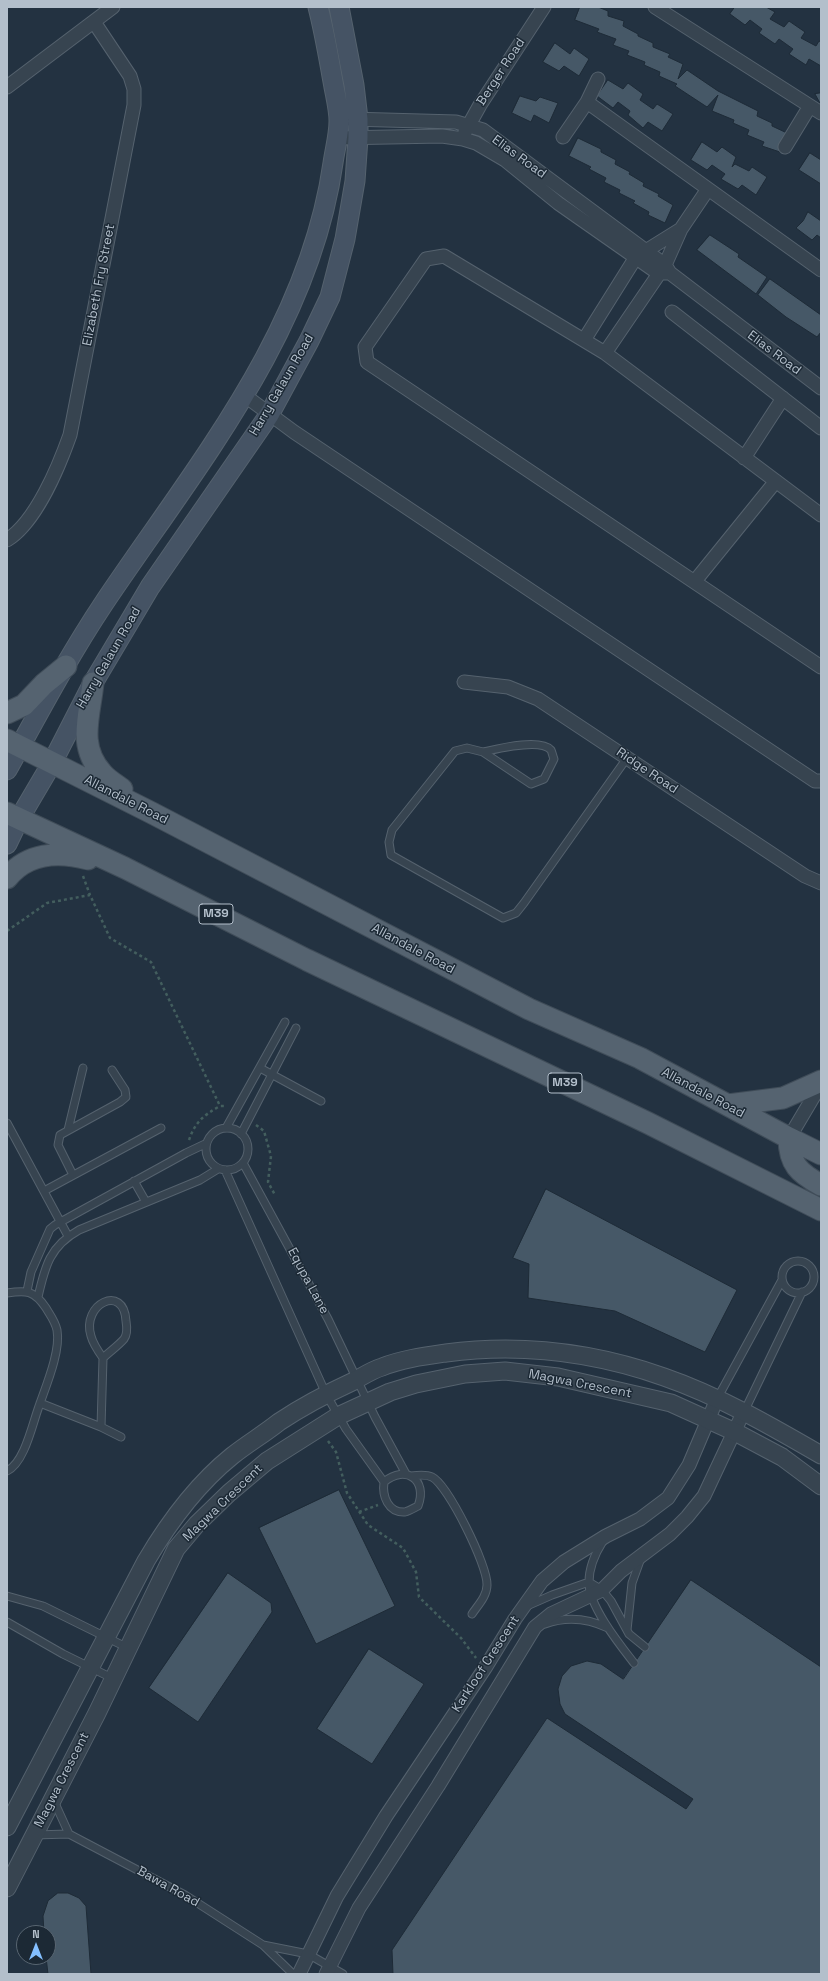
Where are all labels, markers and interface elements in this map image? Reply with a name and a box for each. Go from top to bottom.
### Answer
street label: Berger Road [473,35,529,109]
street label: Elias Road [489,132,549,182]
street label: Elizabeth Fry Street [80,223,118,347]
street label: Elias Road [744,328,804,378]
street label: Harry Galaun Road [247,331,317,439]
street label: Harry Galaun Road [74,604,144,712]
street label: Ridge Road [613,745,681,797]
street label: Allandale Road [81,772,171,828]
road number: M39 [199,904,233,924]
street label: Allandale Road [369,921,457,977]
street label: Allandale Road [659,1065,747,1121]
road number: M39 [548,1073,582,1093]
street label: Equpa Lane [284,1245,332,1317]
street label: Magwa Crescent [527,1366,633,1402]
street label: Magwa Crescent [180,1461,266,1545]
street label: Karkloof Crescent [449,1613,523,1715]
street label: Magwa Crescent [31,1730,93,1830]
street label: Bawa Road [134,1863,202,1911]
north arrow [16,1925,56,1965]
text: N [32,1927,40,1941]

